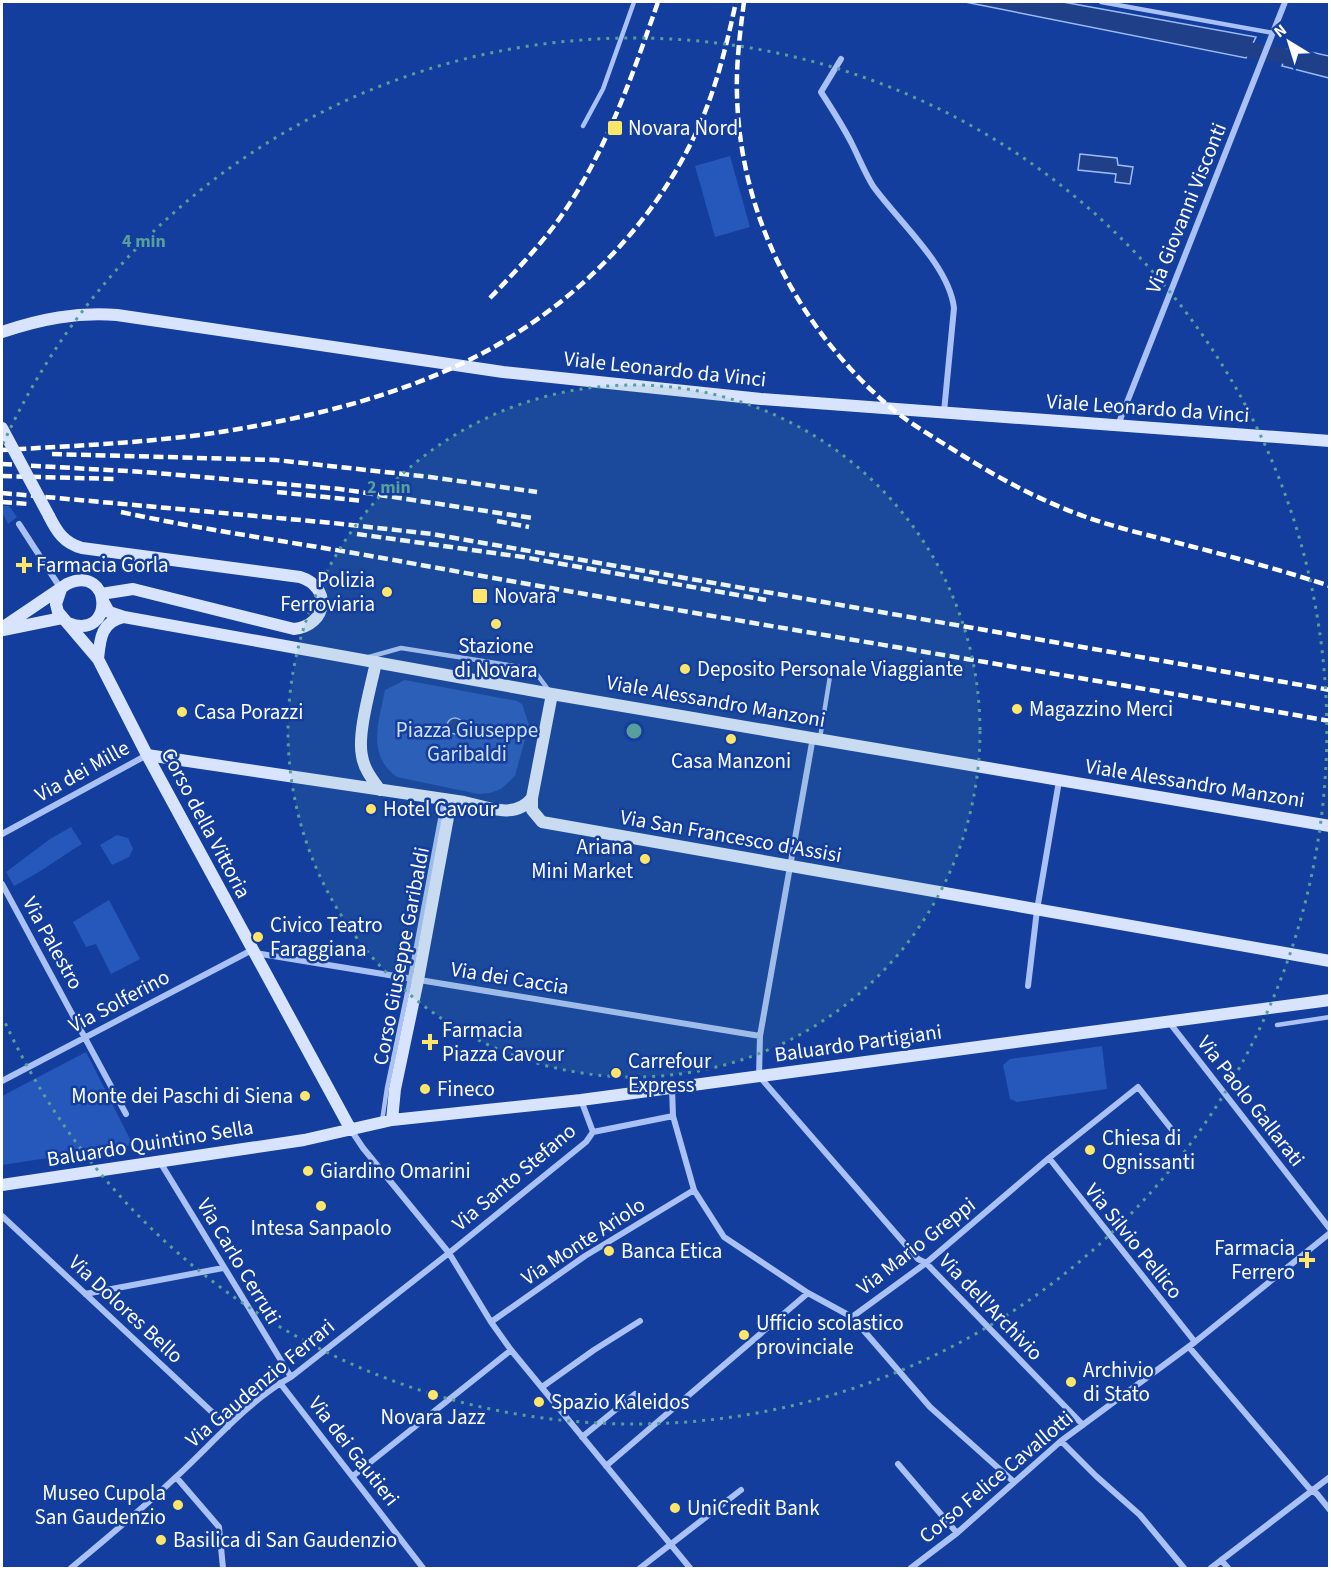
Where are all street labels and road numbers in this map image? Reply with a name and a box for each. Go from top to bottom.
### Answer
street label: Via Giovanni Visconti [1138,118,1234,298]
street label: Viale Leonardo da Vinci [562,343,768,395]
street label: Viale Leonardo da Vinci [1046,386,1250,430]
street label: Viale Alessandro Manzoni [604,667,828,735]
street label: Via dei Mille [29,733,135,809]
street label: Corso della Vittoria [154,742,258,904]
street label: Viale Alessandro Manzoni [1083,751,1307,815]
street label: Via San Francesco d'Assisi [618,802,844,870]
street label: Corso Giuseppe Garibaldi [365,844,437,1068]
street label: Via Palestro [15,891,91,995]
street label: Via dei Caccia [449,954,571,1002]
street label: Via Solferino [63,962,175,1040]
street label: Baluardo Partigiani [772,1016,944,1070]
street label: Via Paolo Gallarati [1190,1029,1312,1173]
street label: Baluardo Quintino Sella [44,1112,256,1174]
street label: Via Santo Stefano [446,1116,582,1238]
street label: Via Silvio Pellico [1078,1177,1190,1305]
street label: Via Monte Ariolo [515,1190,651,1292]
street label: Via Mario Greppi [850,1190,982,1302]
street label: Via Carlo Cerruti [190,1192,288,1330]
street label: Via dell'Archivio [932,1247,1050,1367]
street label: Via Dolores Bello [62,1248,190,1370]
street label: Via Gaudenzio Ferrari [179,1312,341,1454]
street label: Via dei Gautieri [301,1390,407,1512]
street label: Corso Felice Cavallotti [912,1403,1080,1551]

